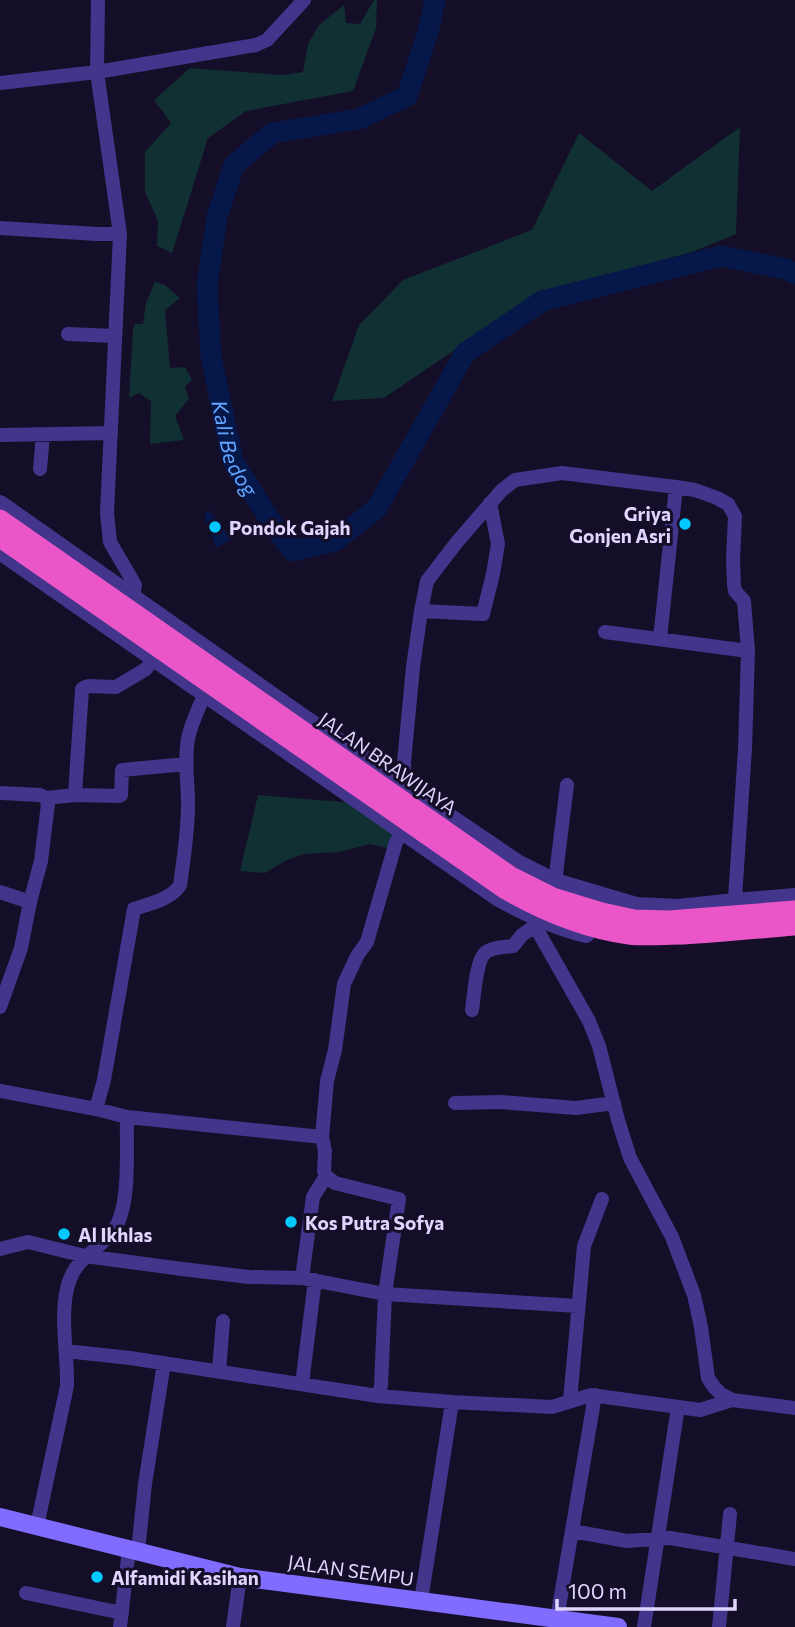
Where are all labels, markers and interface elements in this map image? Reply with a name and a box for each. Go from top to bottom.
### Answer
water label: Kali Bedog [208,397,265,501]
place label: Griya Gonjen Asri [569,502,671,547]
place label: Pondok Gajah [229,516,351,539]
marker: Griya Gonjen Asri [677,516,693,532]
marker: Pondok Gajah [207,519,223,535]
street label: JALAN BRAWIJAYA [315,707,461,819]
place label: Kos Putra Sofya [305,1211,444,1234]
marker: Kos Putra Sofya [283,1214,299,1230]
place label: Al Ikhlas [78,1223,153,1246]
marker: Al Ikhlas [56,1226,72,1242]
street label: JALAN SEMPU [287,1550,415,1590]
place label: Alfamidi Kasihan [111,1566,259,1589]
scale bar [557,1568,736,1612]
marker: Alfamidi Kasihan [89,1569,105,1585]
text: 100 m [568,1578,627,1603]

